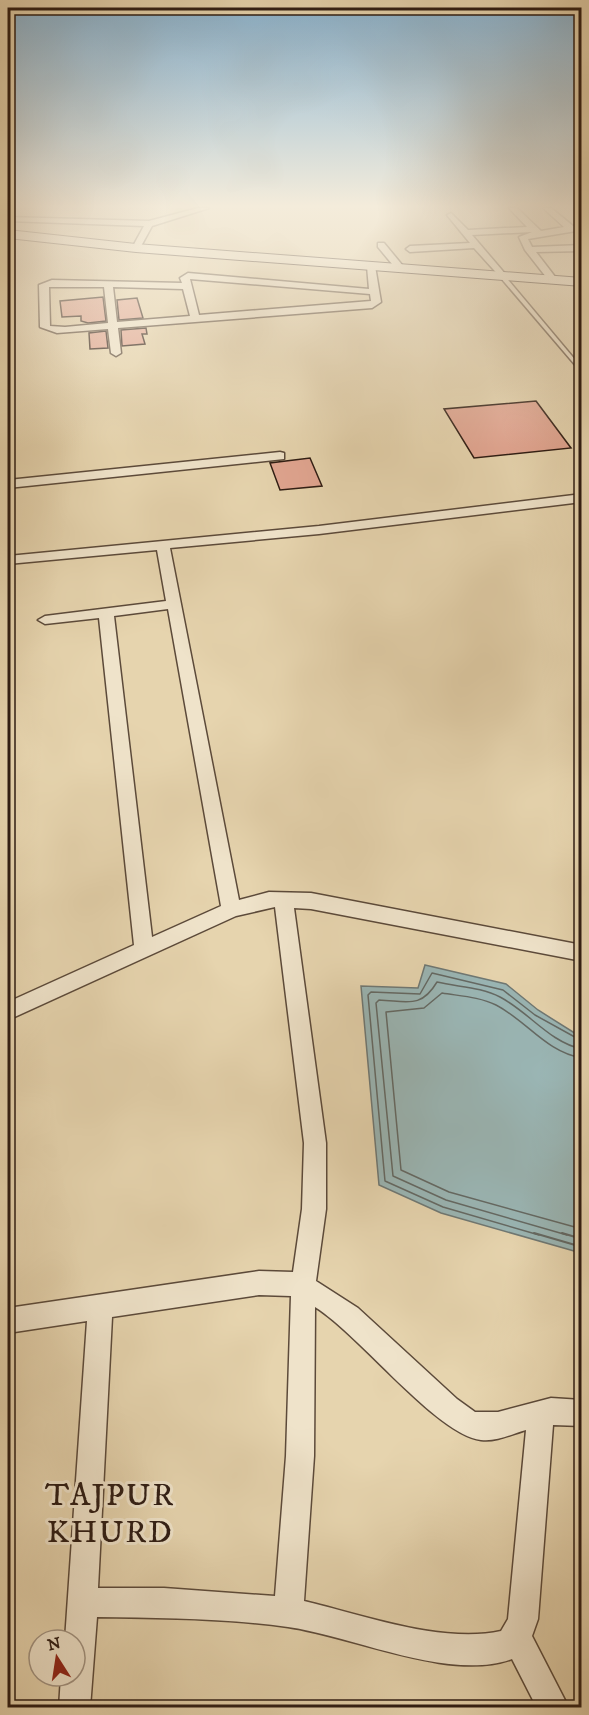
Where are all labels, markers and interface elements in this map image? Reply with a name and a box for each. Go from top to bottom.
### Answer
district label: TAJPUR KHURD [45,1476,175,1553]
north arrow [27,1628,87,1688]
text: N [46,1633,63,1655]

